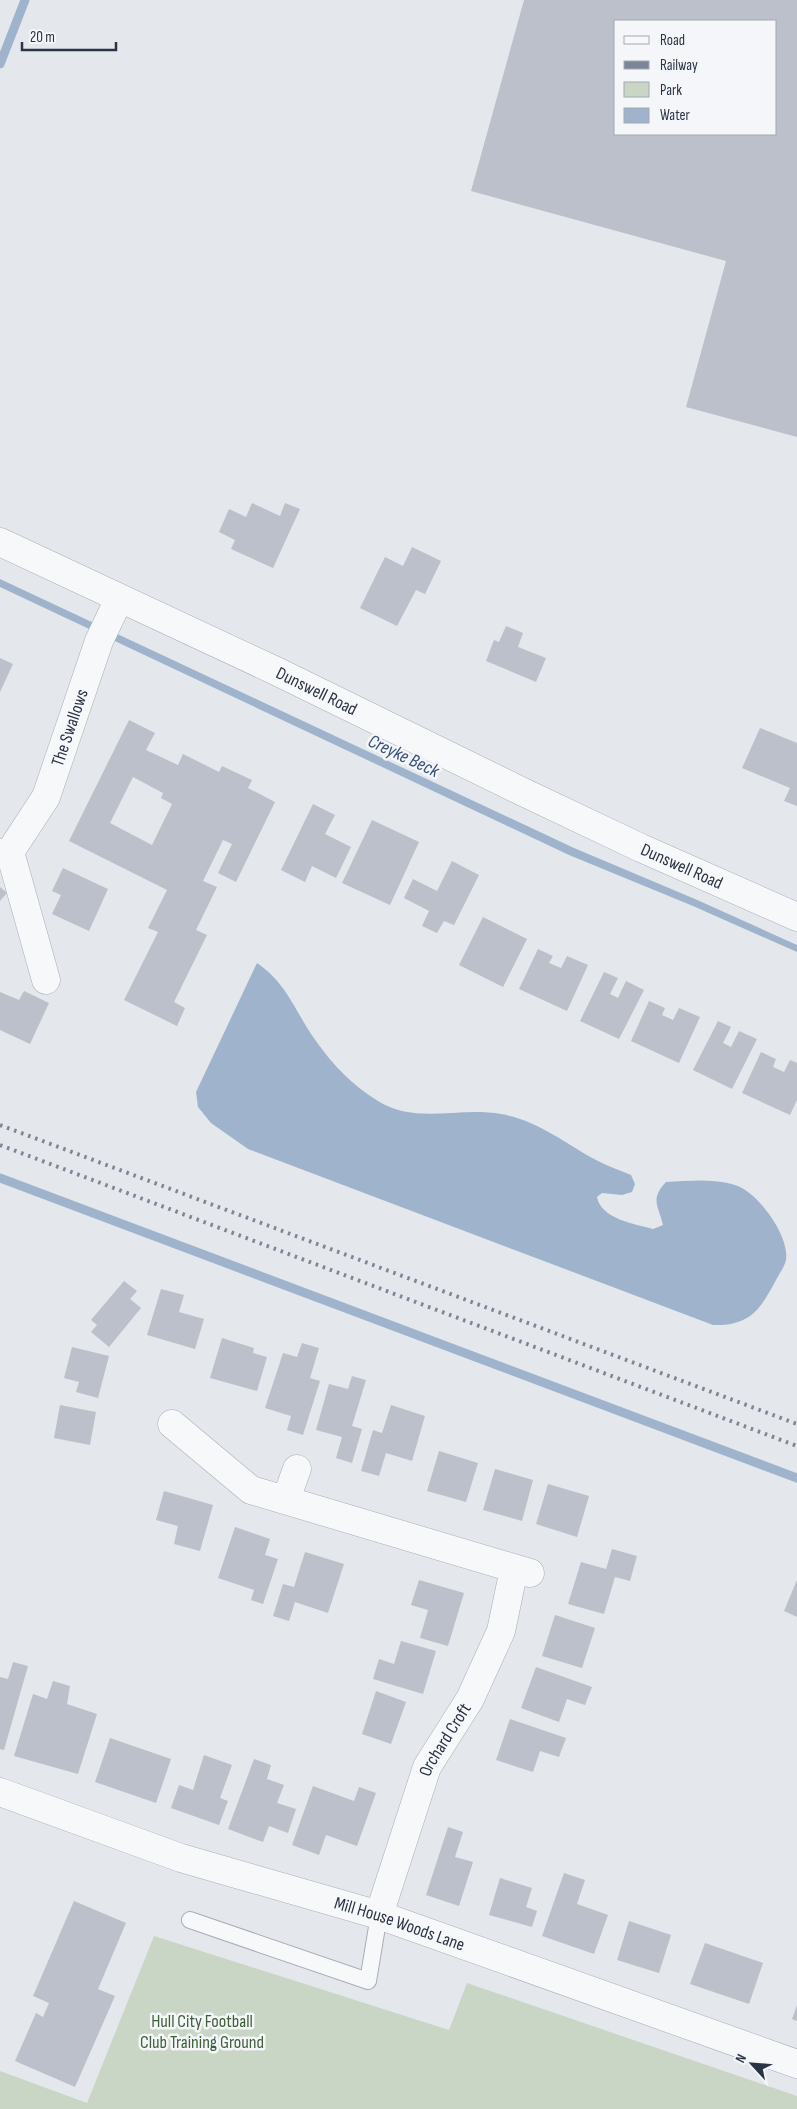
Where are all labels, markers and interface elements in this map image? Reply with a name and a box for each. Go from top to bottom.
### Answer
scale bar [22,20,116,52]
legend [614,20,777,135]
text: 20 m [30,28,55,47]
text: Road [660,31,685,50]
text: Railway [660,56,698,75]
text: Park [660,81,682,100]
text: Water [660,106,691,125]
street label: Dunswell Road [273,663,360,720]
street label: The Swallows [47,686,93,769]
water label: Creyke Beck [364,730,443,783]
street label: Dunswell Road [637,839,726,894]
street label: Orchard Croft [415,1699,476,1779]
street label: Mill House Woods Lane [332,1893,468,1956]
park label: Hull City Football Club Training Ground [140,2011,264,2053]
north arrow [727,2039,777,2089]
text: N [731,2051,750,2066]

